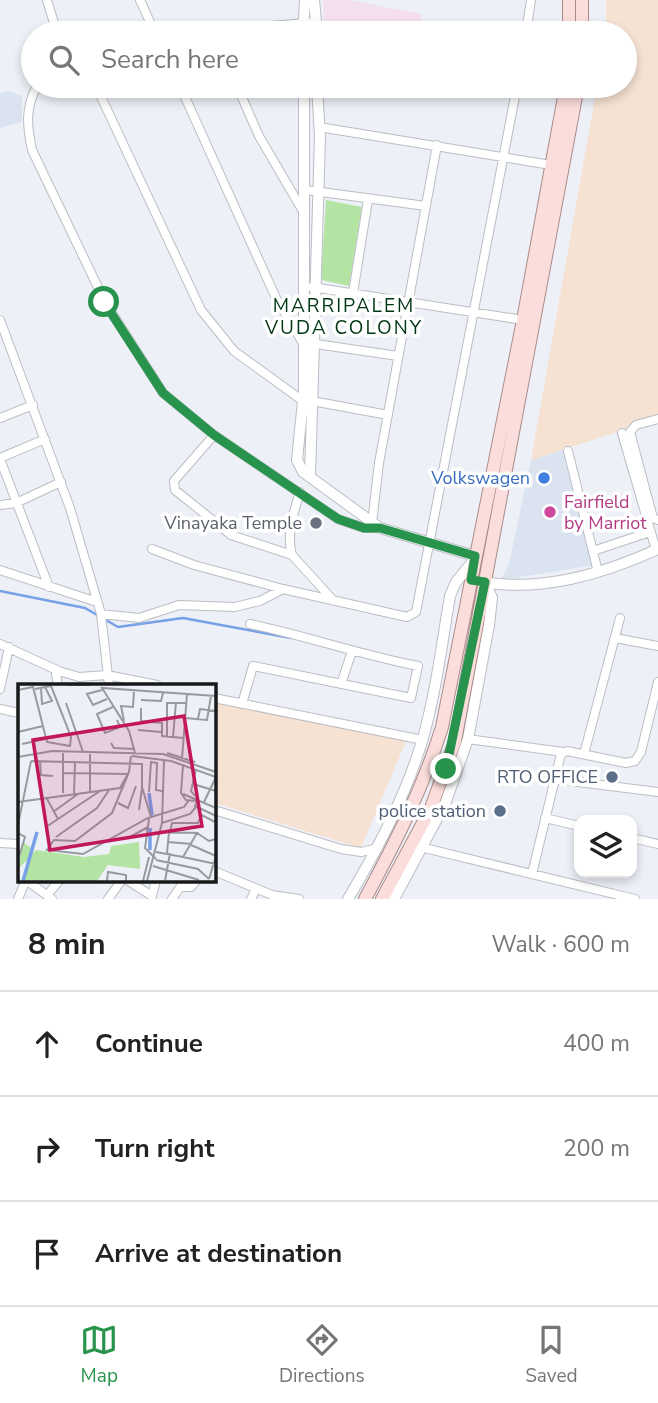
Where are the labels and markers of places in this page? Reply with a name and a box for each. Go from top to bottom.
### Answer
place label: Volkswagen [430,466,530,490]
marker: Volkswagen [536,470,552,486]
place label: Fairfield by Marriot [564,490,647,535]
marker: Fairfield by Marriot [542,504,558,520]
place label: Vinayaka Temple [163,511,302,535]
marker: Vinayaka Temple [308,515,324,531]
place label: RTO OFFICE [497,765,598,789]
marker: RTO OFFICE [604,769,620,785]
place label: police station [379,799,486,823]
marker: police station [492,803,508,819]

